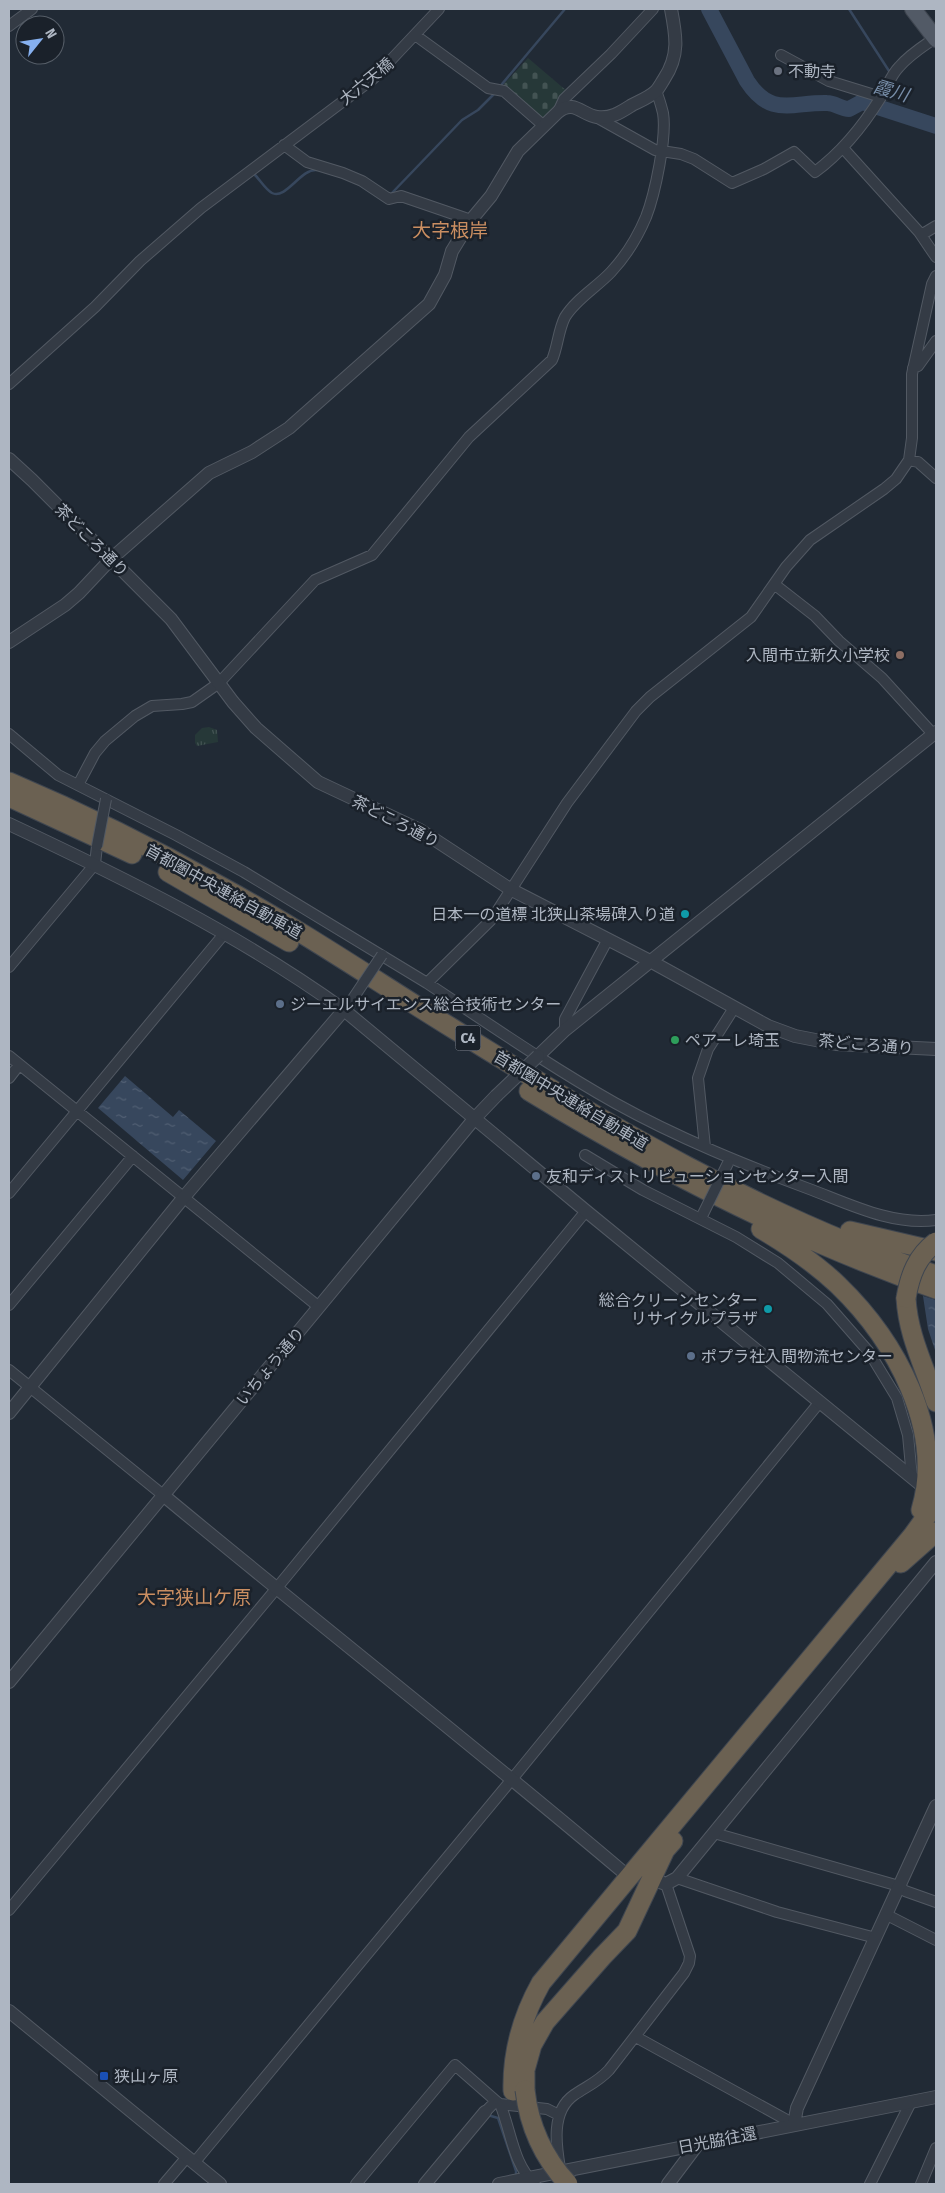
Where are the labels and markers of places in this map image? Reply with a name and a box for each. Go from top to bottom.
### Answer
place label: 不動寺 [788,62,836,81]
marker: 不動寺 [772,65,784,77]
place label: 入間市立新久小学校 [746,646,890,665]
marker: 入間市立新久小学校 [894,649,906,661]
place label: 日本一の道標 北狭山茶場碑入り道 [431,905,675,924]
marker: 日本一の道標 北狭山茶場碑入り道 [679,908,691,920]
place label: ジーエルサイエンス総合技術センター [290,995,562,1014]
marker: ジーエルサイエンス総合技術センター [274,998,286,1010]
place label: ペアーレ埼玉 [685,1031,780,1050]
marker: ペアーレ埼玉 [669,1034,681,1046]
place label: 友和ディストリビューションセンター入間 [546,1167,849,1186]
marker: 友和ディストリビューションセンター入間 [530,1170,542,1182]
place label: 総合クリーンセンター リサイクルプラザ [599,1291,758,1328]
marker: 総合クリーンセンター リサイクルプラザ [762,1303,774,1315]
place label: ポプラ社入間物流センター [701,1347,893,1366]
marker: ポプラ社入間物流センター [685,1350,697,1362]
place label: 狭山ヶ原 [114,2067,178,2086]
marker: 狭山ヶ原 [98,2070,110,2082]

